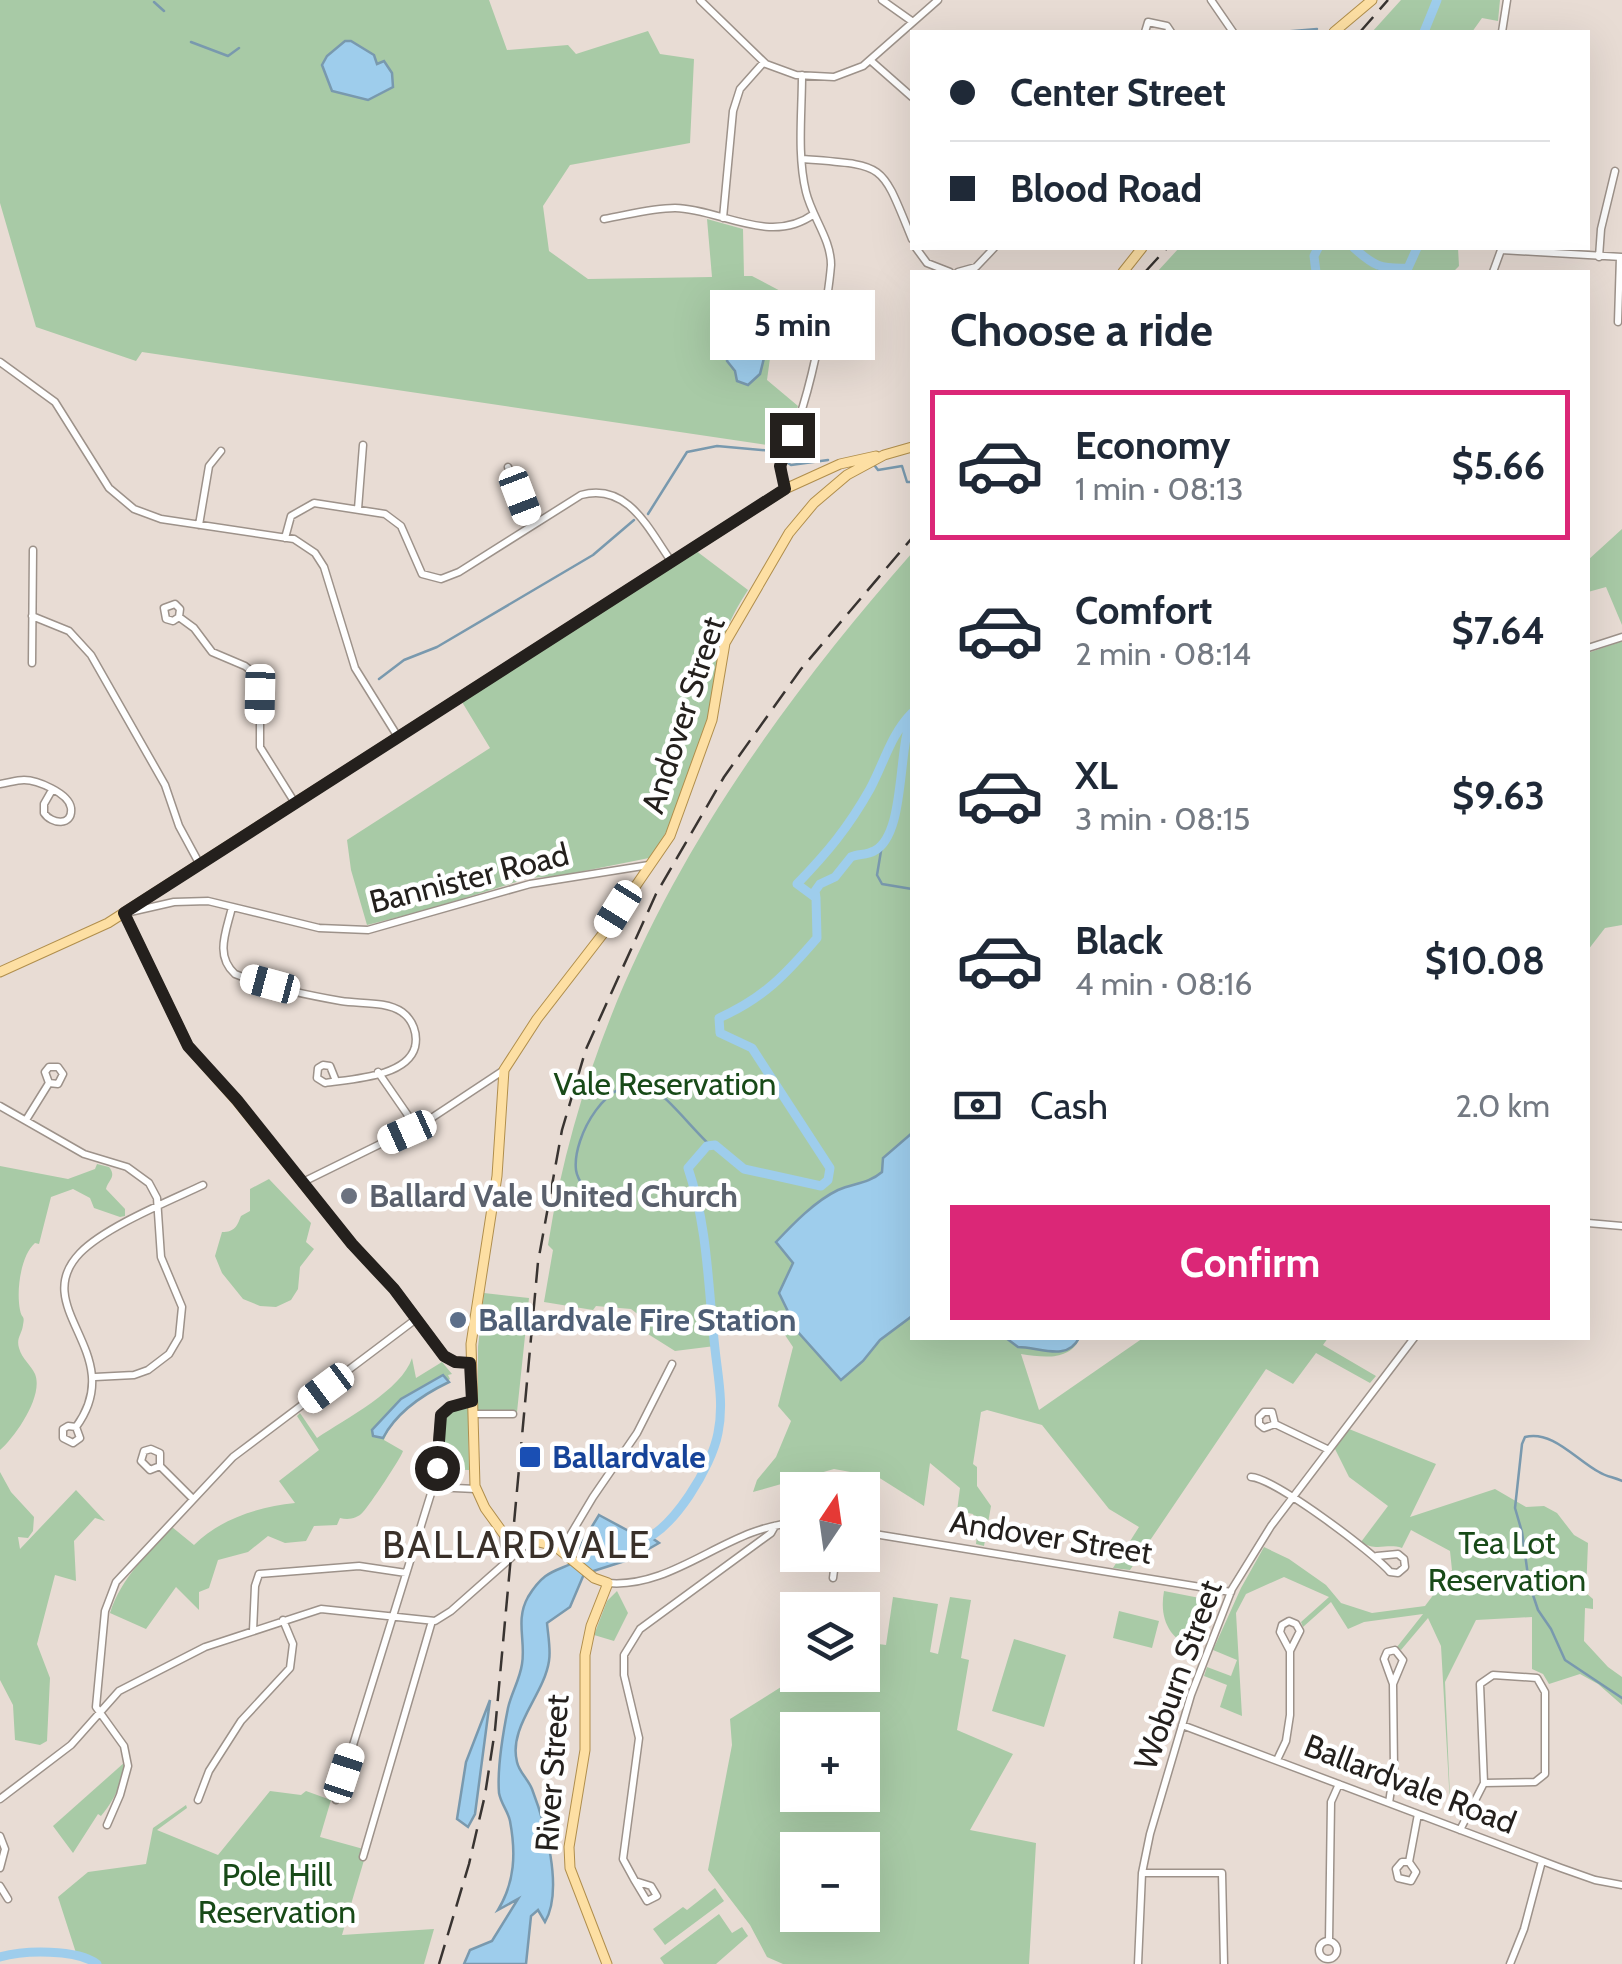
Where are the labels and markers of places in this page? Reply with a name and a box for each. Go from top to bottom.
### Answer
place label: Ballard Vale United Church [369,1176,738,1215]
marker: Ballard Vale United Church [338,1185,360,1207]
place label: Ballardvale Fire Station [478,1300,797,1339]
marker: Ballardvale Fire Station [447,1309,469,1331]
place label: Ballardvale [552,1437,706,1476]
marker: Ballardvale [517,1444,543,1470]

